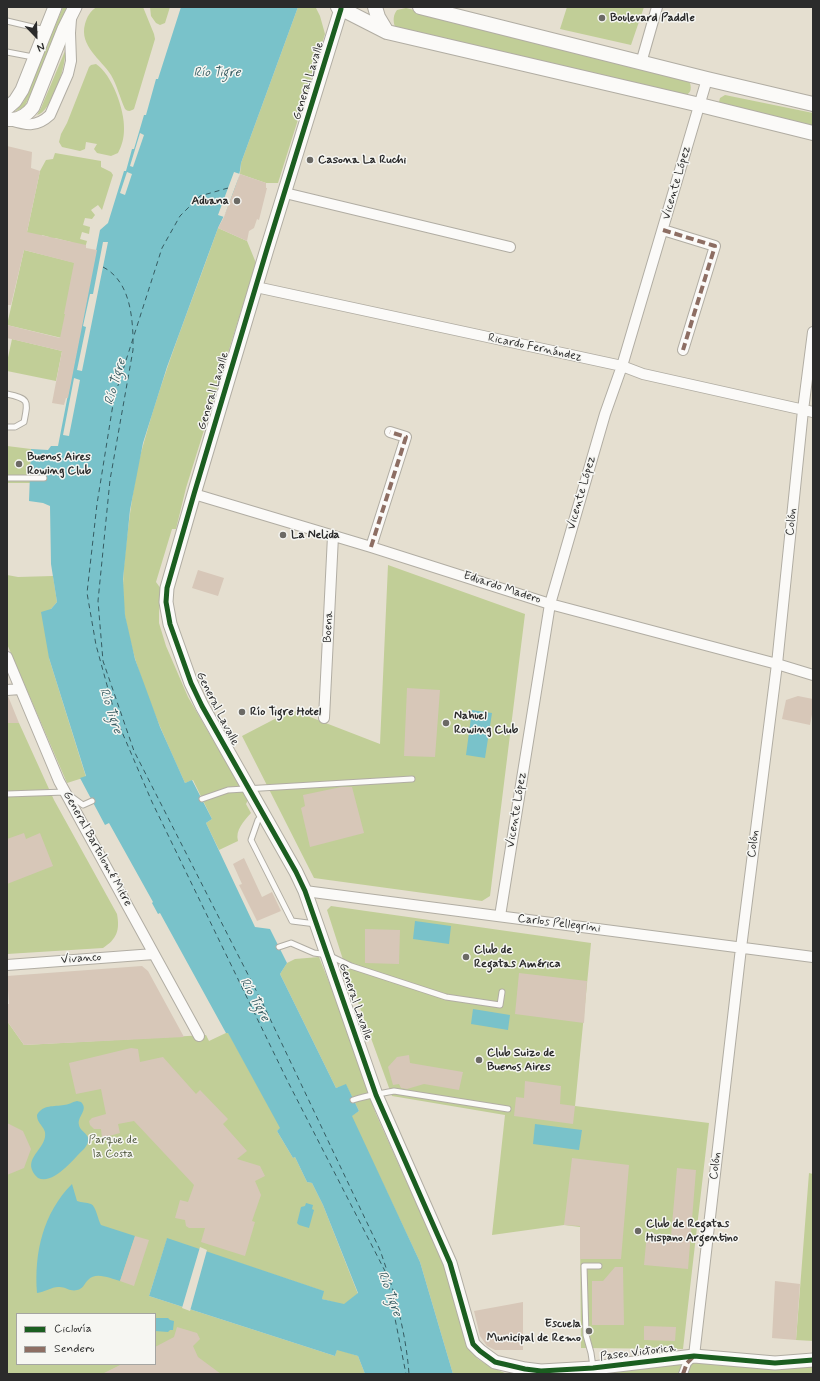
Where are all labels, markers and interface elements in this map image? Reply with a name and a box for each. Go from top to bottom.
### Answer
place label: Boulevard Paddle [610,11,695,25]
marker: Boulevard Paddle [597,13,607,23]
north arrow [16,16,56,56]
text: N [35,39,47,55]
street label: General Lavalle [290,40,328,122]
water label: Río Tigre [193,65,241,81]
street label: Vicente López [660,145,694,221]
place label: Casona La Ruchi [318,153,406,167]
marker: Casona La Ruchi [305,155,315,165]
place label: Aduana [191,194,229,208]
marker: Aduana [232,196,242,206]
street label: Ricardo Fernández [487,331,583,365]
street label: General Lavalle [195,350,233,432]
water label: Río Tigre [102,357,130,407]
place label: Buenos Aires Rowing Club [27,450,91,478]
street label: Vicente López [565,455,599,531]
marker: Buenos Aires Rowing Club [14,459,24,469]
street label: Colón [783,507,801,537]
place label: La Nelida [291,528,340,542]
marker: La Nelida [278,530,288,540]
street label: Eduardo Madero [461,569,543,607]
street label: Boena [321,611,337,643]
street label: General Lavalle [192,670,242,748]
water label: Río Tigre [95,686,125,736]
place label: Río Tigre Hotel [250,705,321,719]
marker: Río Tigre Hotel [237,707,247,717]
place label: Nahuel Rowing Club [454,709,518,737]
marker: Nahuel Rowing Club [441,718,451,728]
street label: Vicente López [504,771,530,849]
street label: General Bartolomé Mitre [59,789,135,909]
street label: Colón [745,829,763,859]
street label: Carlos Pellegrini [517,912,601,936]
place label: Club de Regatas América [474,943,561,971]
street label: Vivanco [60,950,102,968]
marker: Club de Regatas América [461,952,471,962]
street label: General Lavalle [335,961,375,1043]
water label: Río Tigre [236,976,272,1024]
place label: Club Suizo de Buenos Aires [487,1046,555,1074]
marker: Club Suizo de Buenos Aires [474,1055,484,1065]
park label: Parque de la Costa [88,1133,138,1161]
street label: Colón [707,1151,725,1181]
place label: Club de Regatas Hispano Argentino [646,1217,738,1245]
marker: Club de Regatas Hispano Argentino [633,1226,643,1236]
water label: Río Tigre [374,1269,404,1319]
legend [16,1313,156,1365]
place label: Escuela Municipal de Remo [487,1317,581,1345]
text: Ciclovía [54,1321,92,1337]
marker: Escuela Municipal de Remo [584,1326,594,1336]
text: Sendero [54,1341,95,1357]
street label: Paseo Victorica [599,1341,677,1365]

